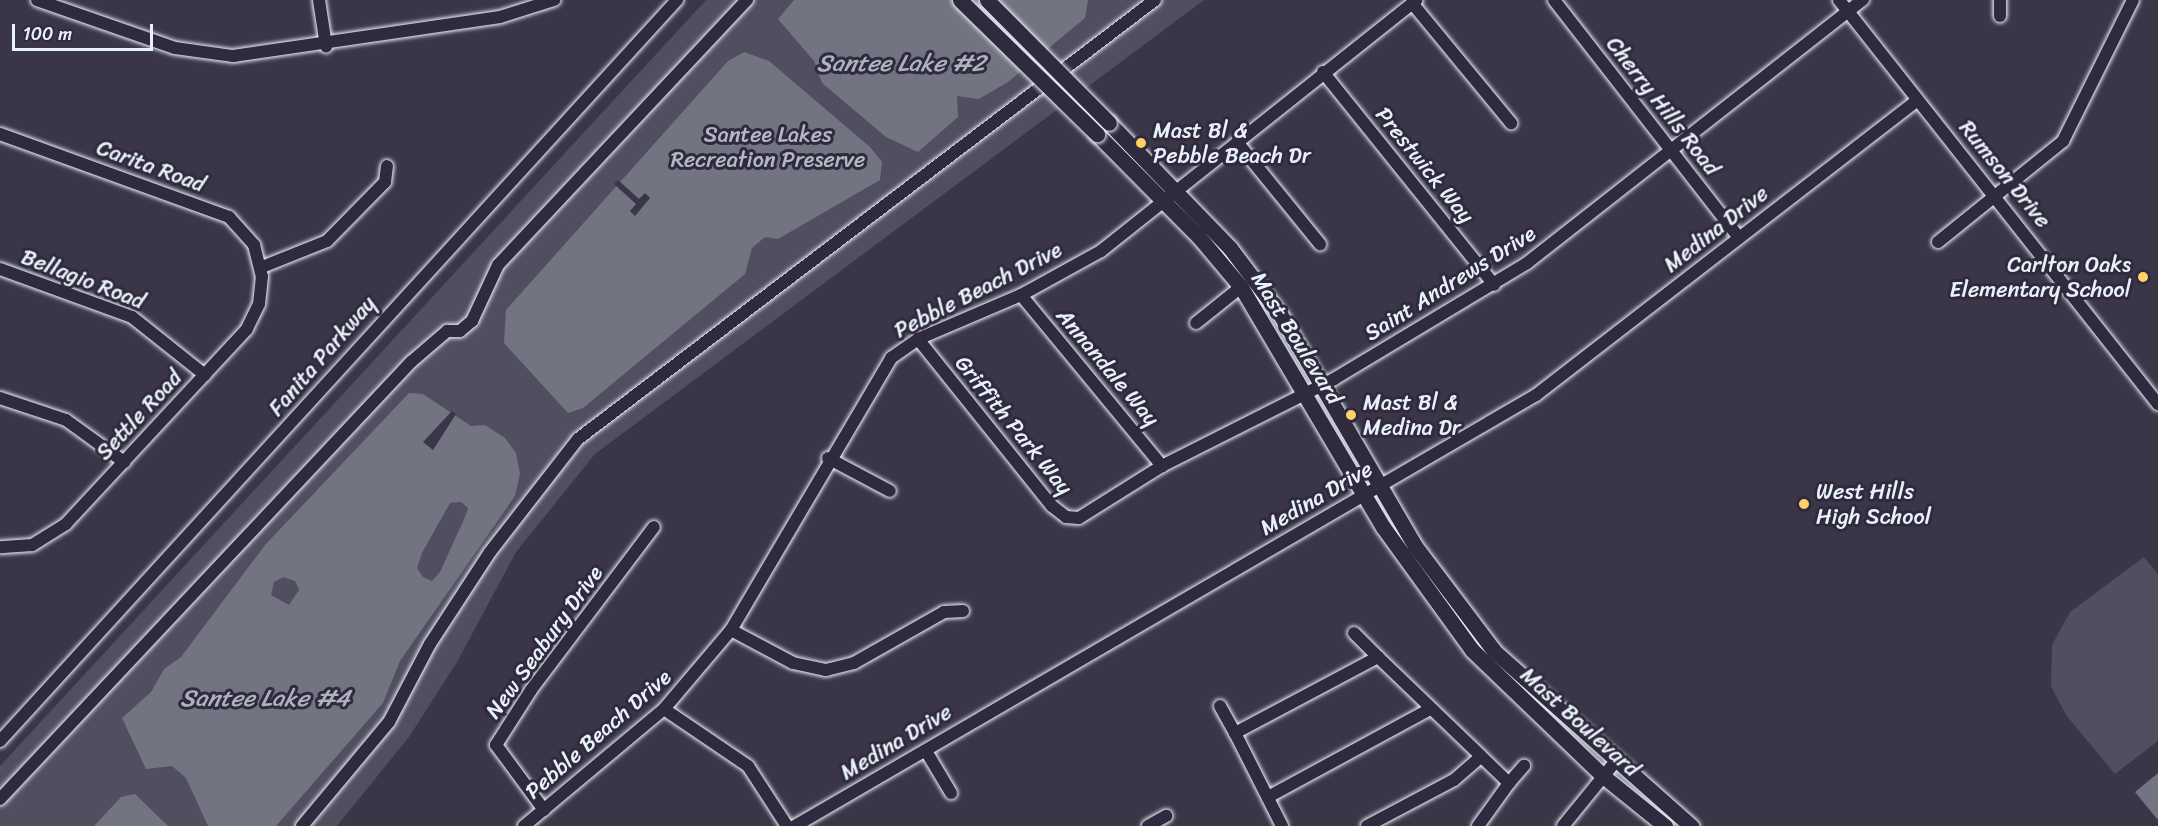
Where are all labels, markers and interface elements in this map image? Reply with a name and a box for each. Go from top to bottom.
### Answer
scale bar [15,12,156,50]
text: 100 m [23,18,72,50]
street label: Cherry Hills Road [1601,32,1725,180]
water label: Santee Lake #2 [817,50,985,78]
street label: Prestwick Way [1370,102,1480,228]
street label: Rumson Drive [1954,115,2056,233]
place label: Mast Bl & Pebble Beach Dr [1153,117,1311,168]
park label: Santee Lakes Recreation Preserve [670,121,866,172]
street label: Carita Road [93,134,209,198]
marker: Mast Bl & Pebble Beach Dr [1134,136,1148,150]
street label: Medina Drive [1658,180,1774,278]
street label: Saint Andrews Drive [1359,220,1541,346]
street label: Pebble Beach Drive [889,236,1067,344]
street label: Bellagio Road [18,243,148,315]
place label: Carlton Oaks Elementary School [1949,251,2131,302]
street label: Mast Boulevard [1246,267,1348,409]
marker: Carlton Oaks Elementary School [2136,270,2150,284]
street label: Fanita Parkway [263,291,381,421]
street label: Annandale Way [1051,303,1165,431]
street label: Griffith Park Way [950,350,1078,500]
street label: Settle Road [91,364,187,466]
place label: Mast Bl & Medina Dr [1363,389,1461,440]
marker: Mast Bl & Medina Dr [1344,408,1358,422]
street label: Medina Drive [1255,455,1377,541]
place label: West Hills High School [1816,478,1931,530]
marker: West Hills High School [1797,497,1811,511]
street label: New Seabury Drive [479,560,609,724]
street label: Mast Boulevard [1515,662,1645,782]
street label: Pebble Beach Drive [519,663,677,805]
water label: Santee Lake #4 [180,685,350,713]
street label: Medina Drive [835,698,957,786]

